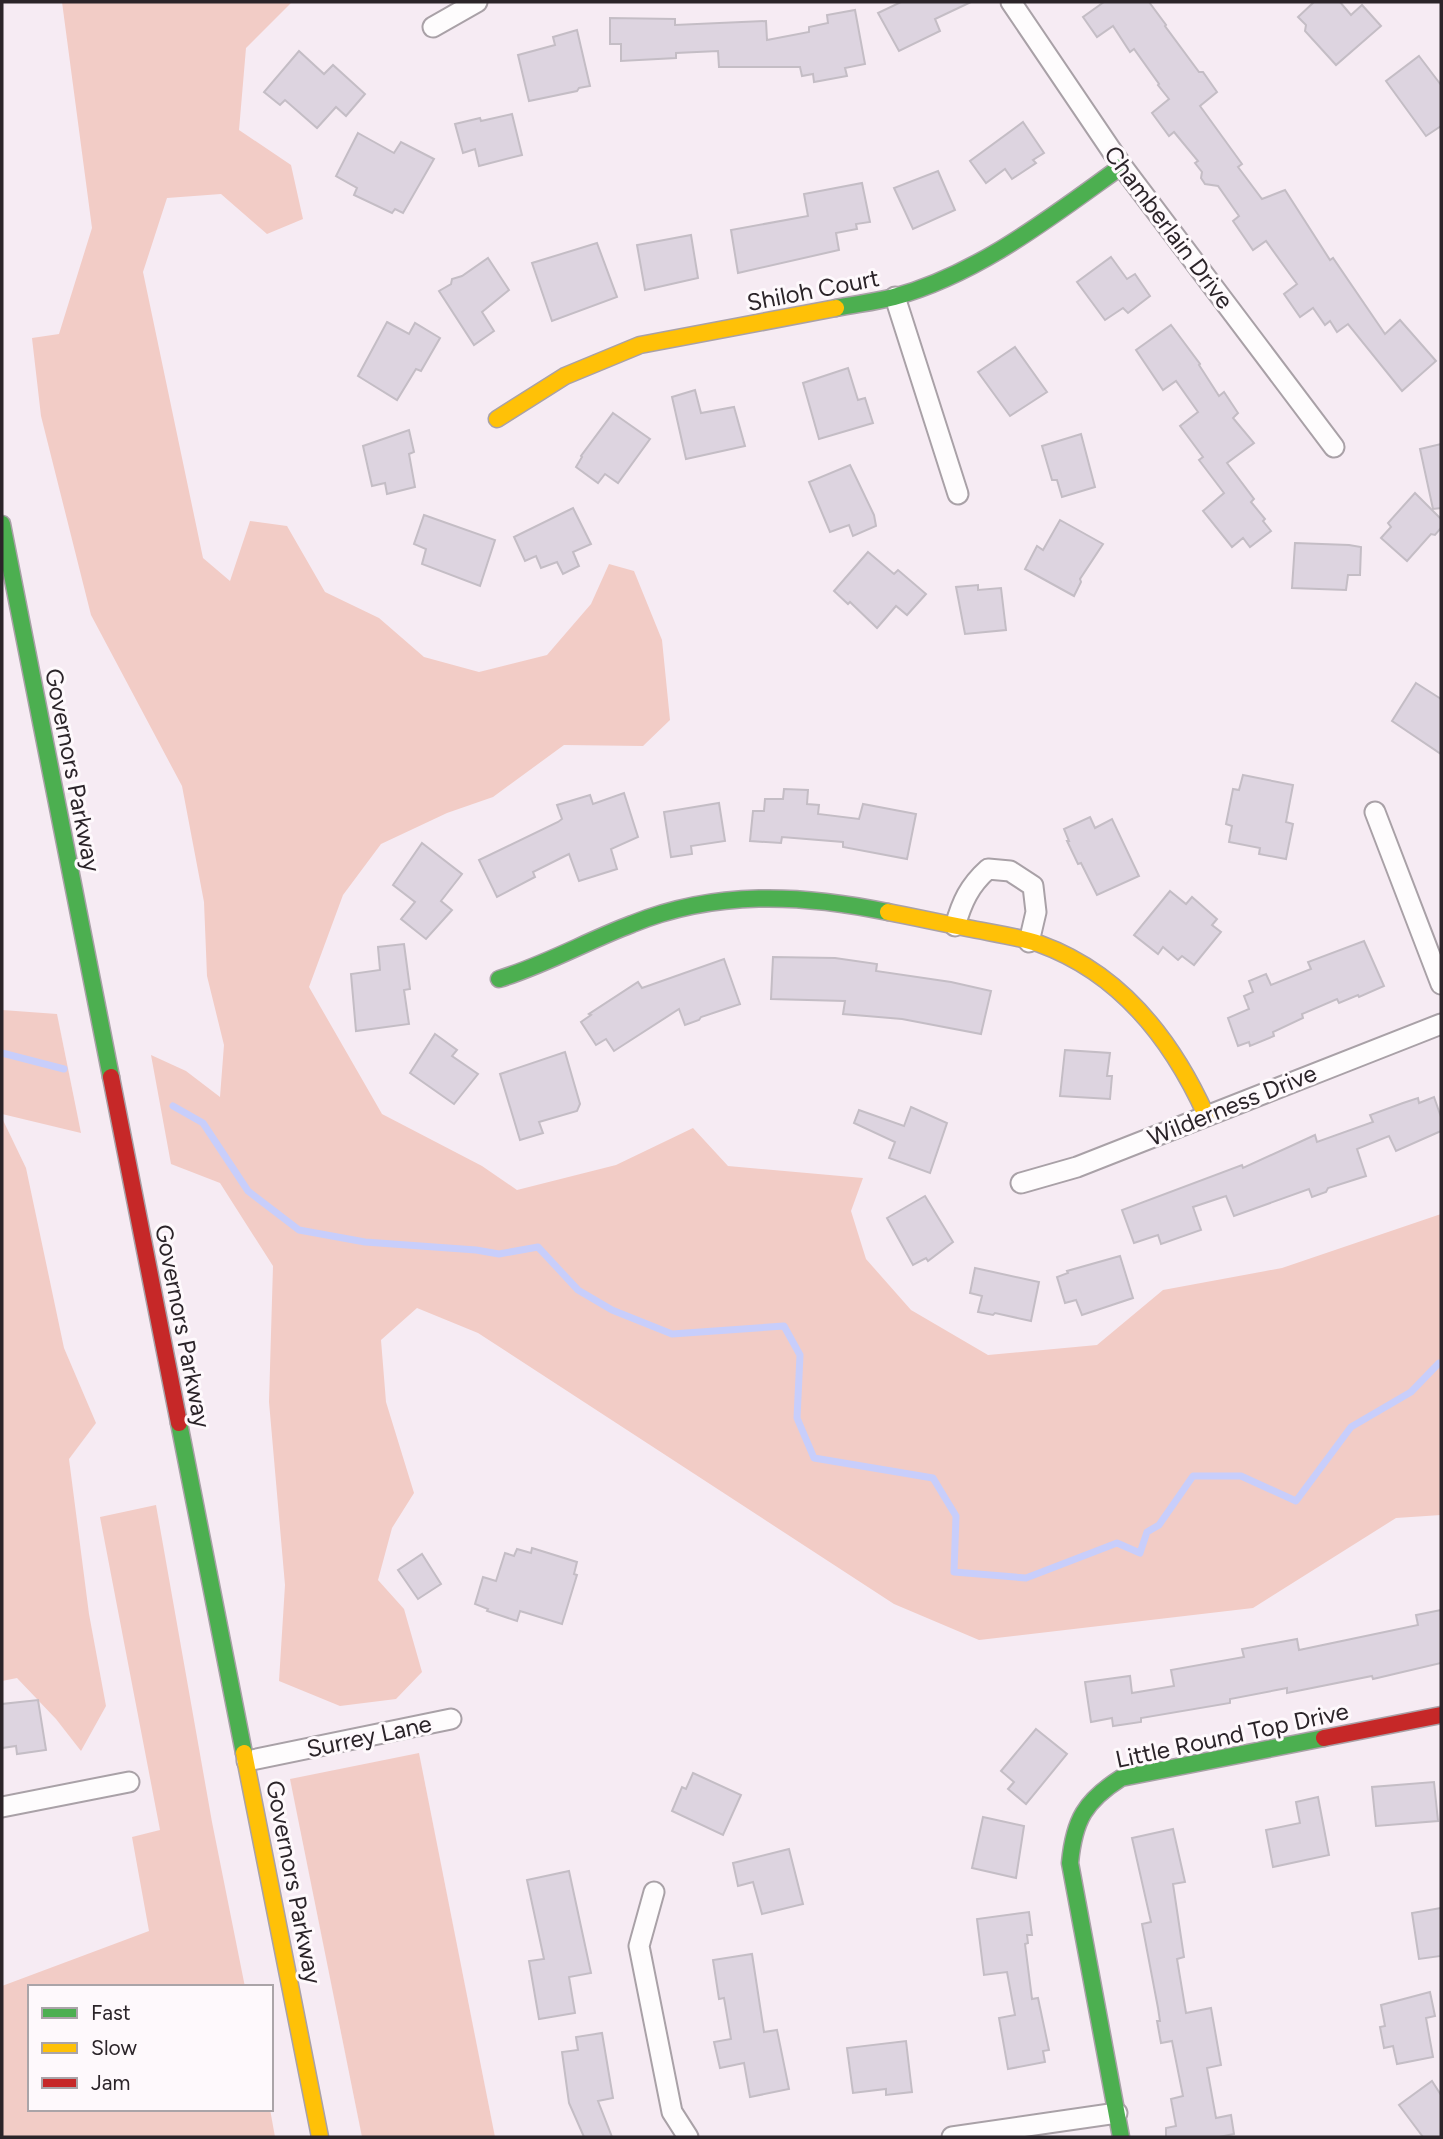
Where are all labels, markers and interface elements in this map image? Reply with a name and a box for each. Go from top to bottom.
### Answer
street label: Chamberlain Drive [1098,140,1240,314]
street label: Shiloh Court [744,263,882,317]
street label: Governors Parkway [39,666,107,875]
street label: Wilderness Drive [1143,1058,1321,1152]
street label: Governors Parkway [149,1222,217,1431]
street label: Little Round Top Drive [1113,1696,1351,1774]
street label: Surrey Lane [304,1709,434,1763]
street label: Governors Parkway [260,1778,328,1987]
legend [28,1985,273,2111]
text: Fast [91,2000,131,2025]
text: Slow [91,2035,137,2060]
text: Jam [91,2070,130,2095]

